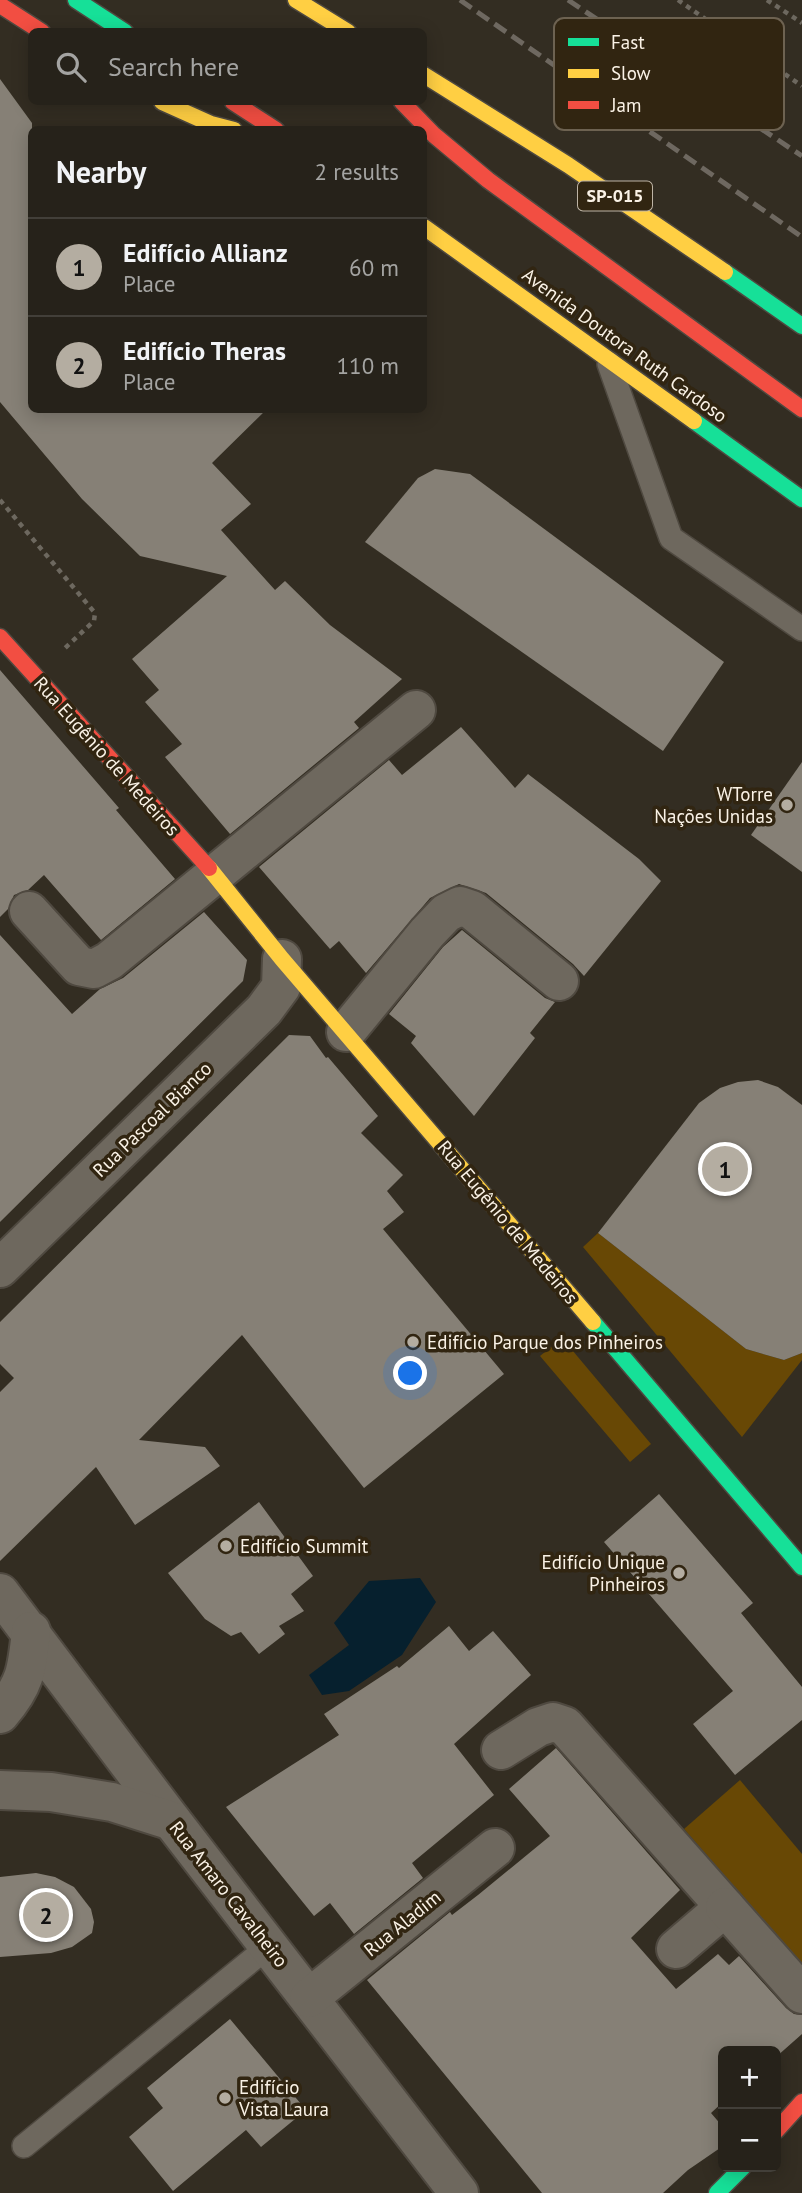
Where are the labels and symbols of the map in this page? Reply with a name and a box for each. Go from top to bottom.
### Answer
legend [554,18,784,130]
text: Fast [611,30,645,54]
text: Slow [611,61,651,85]
text: Jam [610,93,641,117]
road number: SP-015 [578,182,652,210]
street label: Avenida Doutora Ruth Cardoso [518,262,732,428]
street label: Rua Eugênio de Medeiros [29,671,185,841]
place label: WTorre Nações Unidas [654,782,773,828]
marker: WTorre Nações Unidas [779,797,795,813]
street label: Rua Pascoal Bianco [88,1056,216,1182]
street label: Rua Eugênio de Medeiros [433,1135,583,1309]
pin: 1 [702,1143,748,1195]
place label: Edifício Parque dos Pinheiros [427,1330,663,1354]
marker: Edifício Parque dos Pinheiros [405,1334,421,1350]
your location [393,1356,427,1390]
place label: Edifício Summit [240,1534,369,1558]
marker: Edifício Summit [218,1538,234,1554]
place label: Edifício Unique Pinheiros [541,1550,665,1596]
marker: Edifício Unique Pinheiros [671,1565,687,1581]
street label: Rua Amaro Cavalheiro [165,1816,293,1972]
street label: Rua Aladim [359,1885,445,1961]
pin: 2 [23,1889,69,1941]
place label: Edifício Vista Laura [238,2075,329,2121]
marker: Edifício Vista Laura [217,2090,233,2106]

